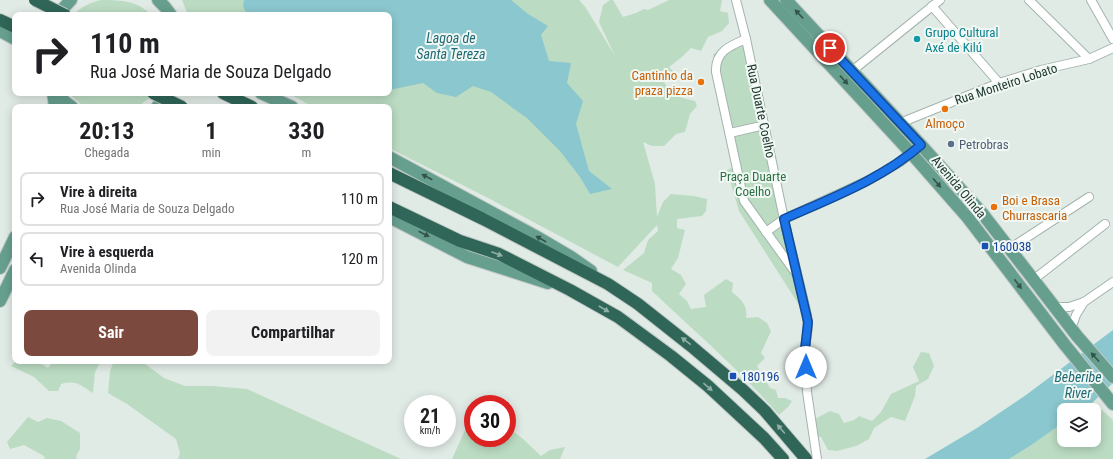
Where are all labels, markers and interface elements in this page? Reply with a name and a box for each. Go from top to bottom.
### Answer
one-way arrow [794,9,804,19]
place label: Grupo Cultural Axé de Kilú [925,25,999,55]
text: 110 m [90,27,160,60]
icon: right [24,28,76,80]
water label: Lagoa de Santa Tereza [416,30,486,62]
pin [813,31,847,65]
marker: Grupo Cultural Axé de Kilú [912,34,922,44]
icon: arrive [819,37,841,59]
street label: Rua Monteiro Lobato [953,60,1059,108]
text: Rua José Maria de Souza Delgado [90,61,332,82]
street label: Rua Duarte Coelho [744,63,778,159]
place label: Cantinho da praza pizza [632,68,693,98]
one-way arrow [839,75,849,85]
marker: Cantinho da praza pizza [696,77,706,87]
marker: Almoço [940,104,950,114]
place label: Almoço [925,116,965,131]
text: 20:13 [79,117,134,145]
text: 1 [205,117,217,145]
text: 330 [288,117,325,145]
place label: Petrobras [959,137,1009,152]
marker: Petrobras [946,139,956,149]
text: Chegada [84,145,129,160]
text: min [202,145,221,160]
text: m [302,145,311,160]
street label: Avenida Olinda [929,153,989,221]
park label: Praça Duarte Coelho [720,169,786,199]
one-way arrow [421,174,433,180]
one-way arrow [932,178,941,187]
text: Vire à direita [60,183,137,201]
icon: right [26,188,48,210]
text: 110 m [341,190,378,208]
place label: Boi e Brasa Churrascaria [1002,193,1067,223]
text: Rua José Maria de Souza Delgado [60,201,235,216]
marker: Boi e Brasa Churrascaria [989,202,999,212]
one-way arrow [418,231,430,238]
one-way arrow [535,235,547,242]
place label: 160038 [993,239,1032,254]
marker: 160038 [980,241,990,251]
text: Vire à esquerda [60,243,154,261]
icon: left [26,248,48,270]
text: 120 m [341,250,378,268]
one-way arrow [492,251,504,257]
text: Avenida Olinda [60,261,136,276]
one-way arrow [1014,279,1022,290]
one-way arrow [598,306,610,313]
button: Sair [24,310,198,356]
button: Compartilhar [206,310,380,356]
one-way arrow [680,337,691,346]
position arrow [785,346,827,388]
one-way arrow [1090,351,1099,362]
place label: 180196 [741,369,780,384]
water label: Beberibe River [1054,369,1102,401]
marker: 180196 [728,371,738,381]
one-way arrow [703,382,714,391]
speed limit sign: 30 [464,395,516,447]
map controls [1057,403,1101,447]
button: layers [1057,403,1101,447]
text: 21 [420,404,440,428]
one-way arrow [777,424,786,434]
text: km/h [420,425,440,436]

